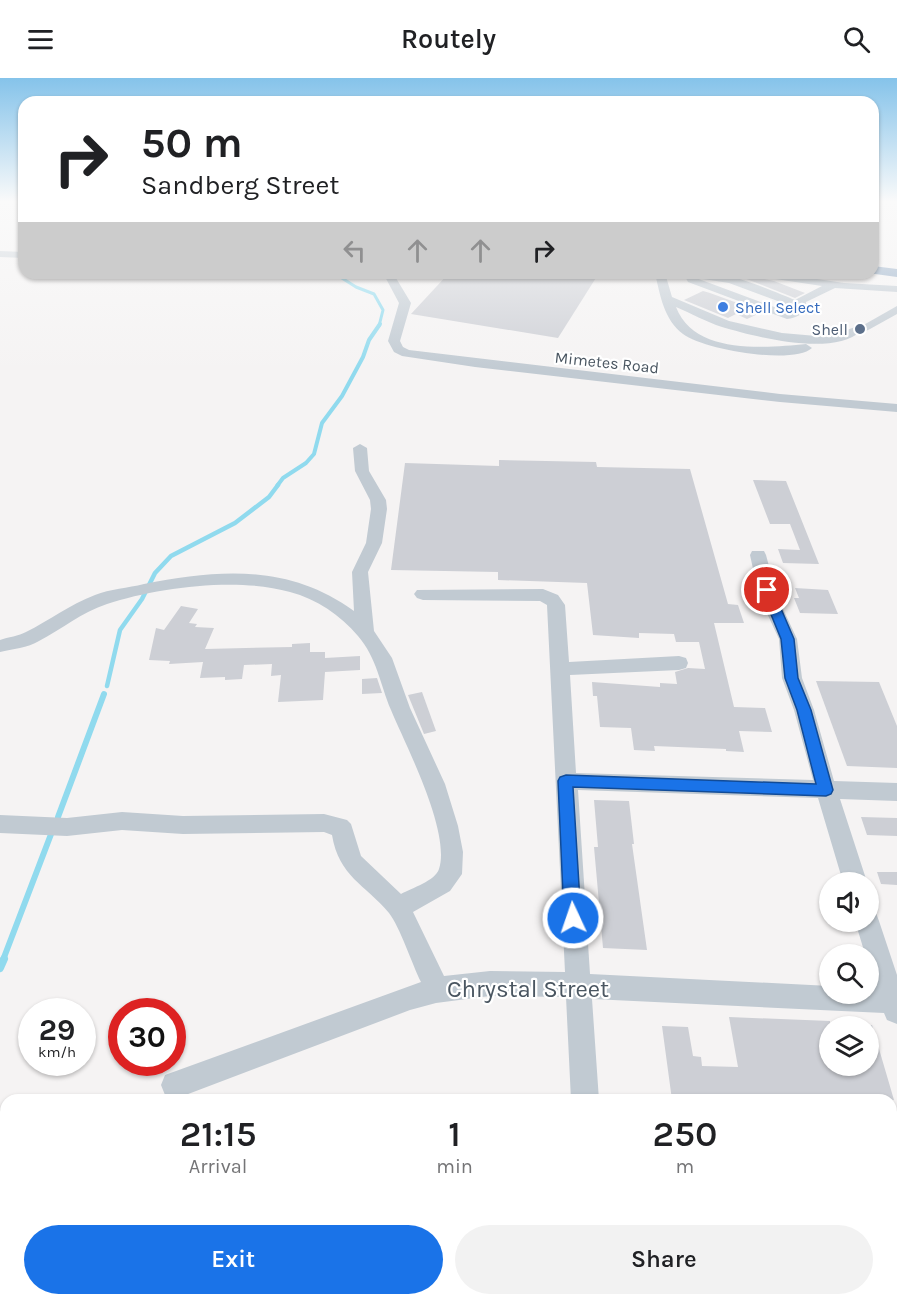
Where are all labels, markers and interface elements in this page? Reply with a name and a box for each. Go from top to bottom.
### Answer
icon: menu [24,23,57,56]
text: Routely [401,23,496,55]
icon: search [840,23,873,56]
text: 50 m [141,118,243,168]
icon: right [42,120,120,198]
text: Sandberg Street [141,169,339,201]
icon: left [338,234,371,267]
icon: ahead [401,234,434,267]
icon: ahead [464,234,497,267]
icon: right [527,234,560,267]
place label: Shell Select [735,298,820,317]
marker: Shell Select [716,300,730,314]
place label: Shell [811,320,848,339]
marker: Shell [853,322,867,336]
street label: Mimetes Road [554,348,660,377]
pin [741,564,792,615]
icon: arrive [750,573,783,606]
map controls [819,872,879,1076]
button: sound [819,872,879,932]
position arrow [541,886,605,950]
button: search [819,944,879,1004]
street label: Chrystal Street [447,975,609,1003]
speed limit sign: 30 [108,998,186,1076]
text: 29 [39,1012,75,1048]
button: layers [819,1016,879,1076]
text: km/h [38,1043,76,1061]
text: 21:15 [180,1113,256,1155]
text: 1 [448,1113,461,1155]
text: 250 [653,1113,717,1155]
text: Arrival [189,1155,247,1178]
text: min [436,1155,473,1178]
text: m [676,1155,694,1178]
button: Exit [24,1225,443,1294]
button: Share [455,1225,873,1294]

